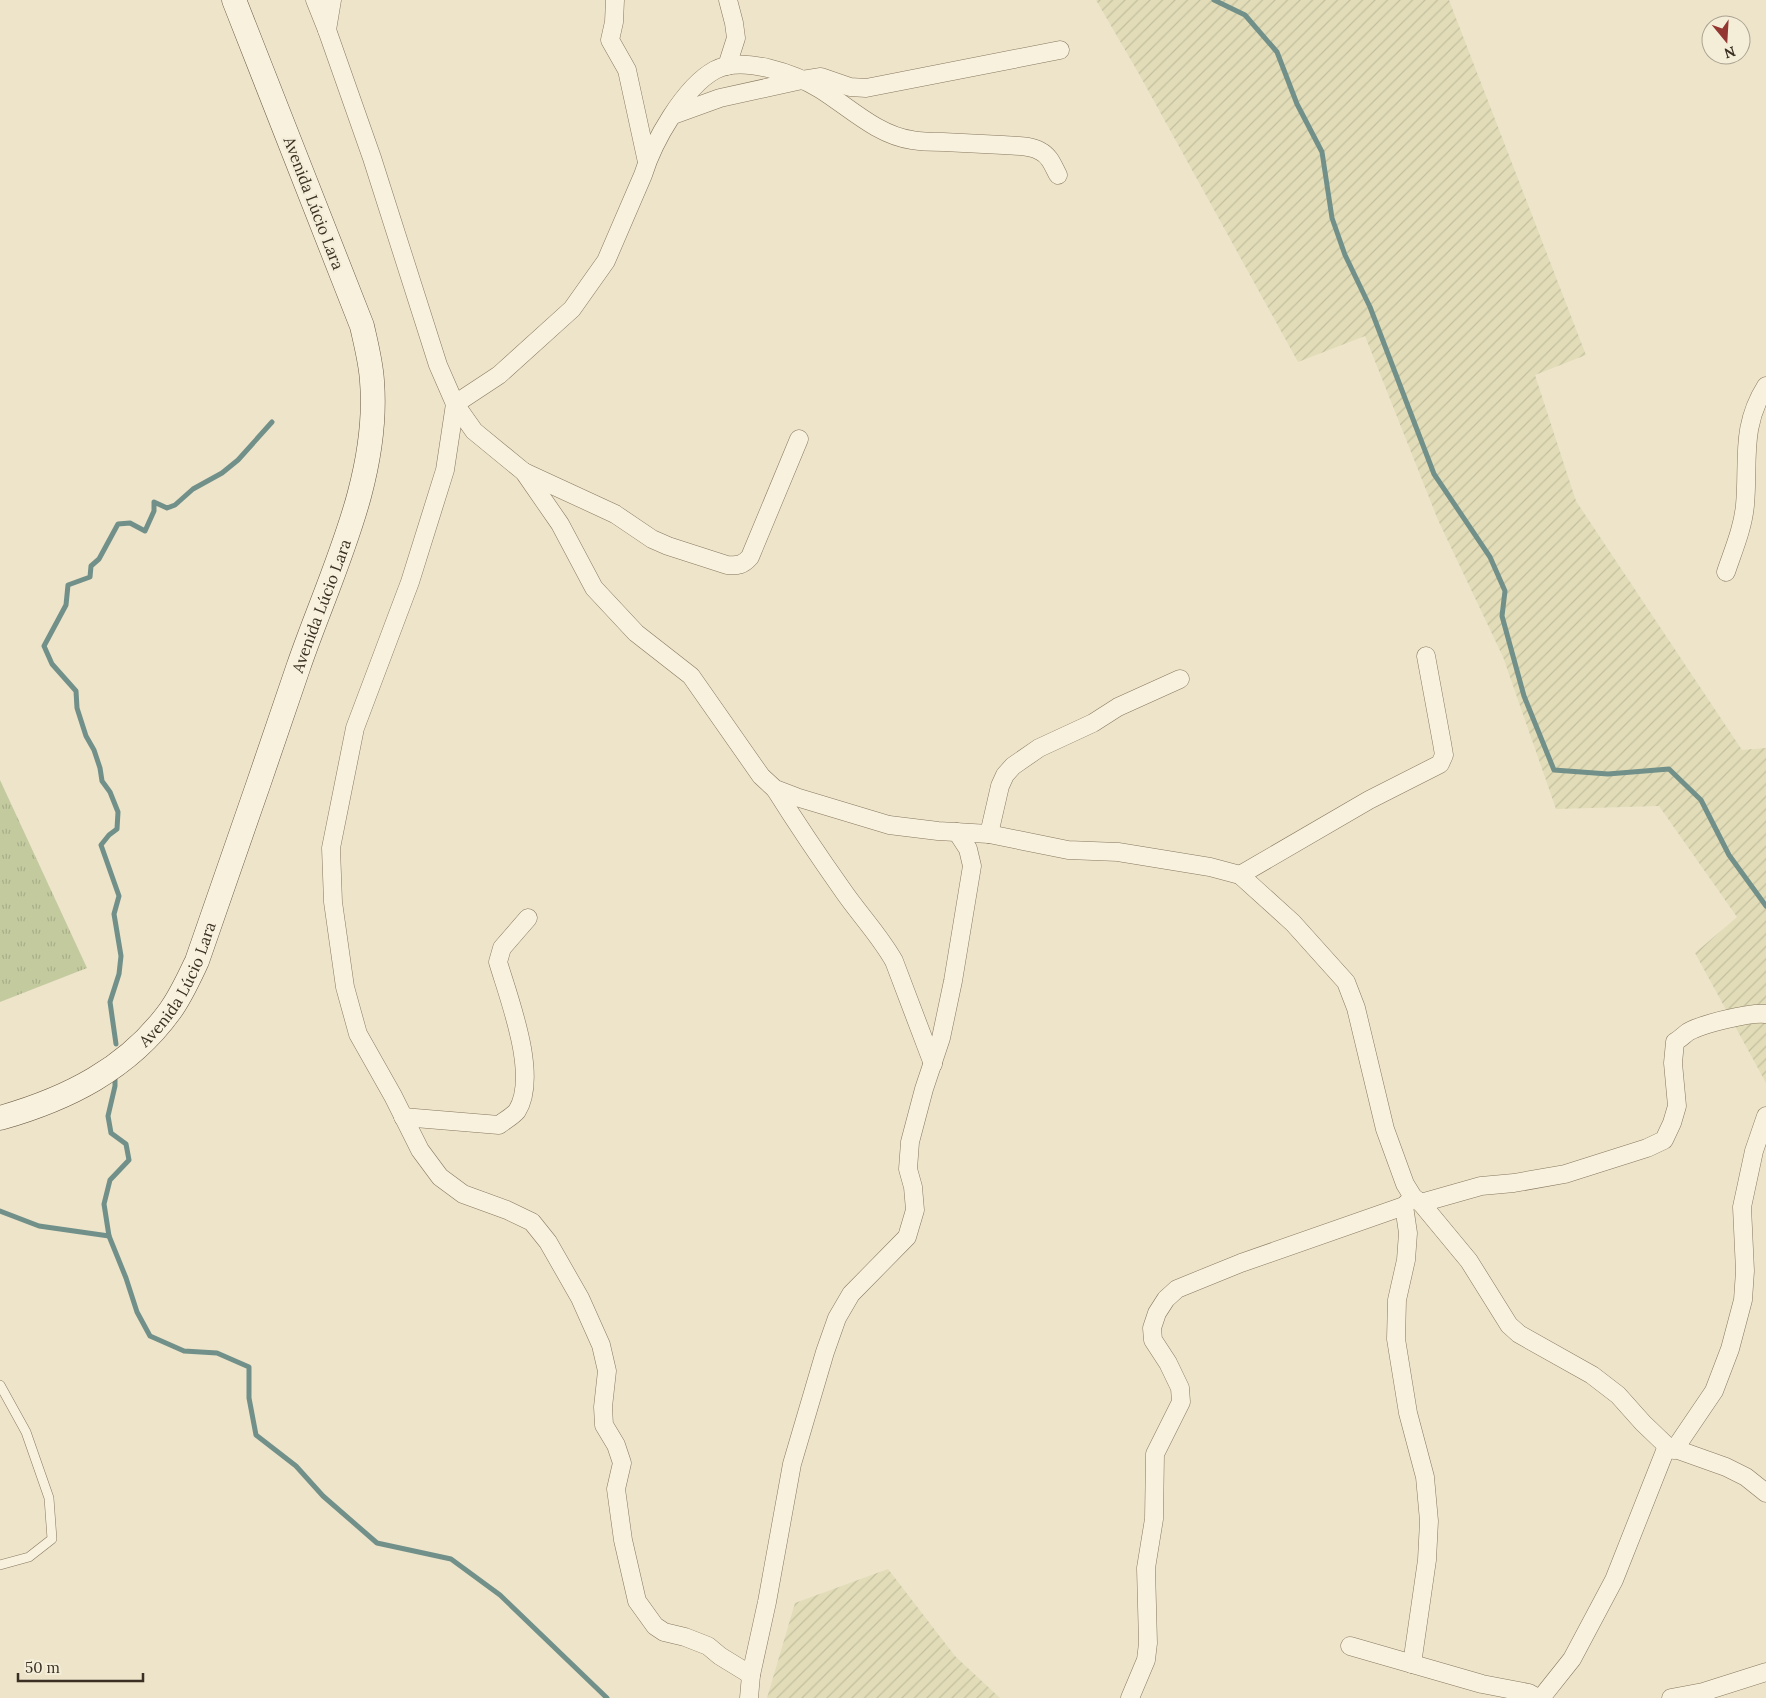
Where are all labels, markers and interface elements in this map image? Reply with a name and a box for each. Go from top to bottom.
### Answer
north arrow [1701,15,1751,65]
text: N [1722,42,1738,63]
street label: Avenida Lúcio Lara [279,133,349,272]
street label: Avenida Lúcio Lara [287,536,355,676]
street label: Avenida Lúcio Lara [134,919,220,1052]
scale bar [18,1650,142,1682]
text: 50 m [25,1658,60,1677]

